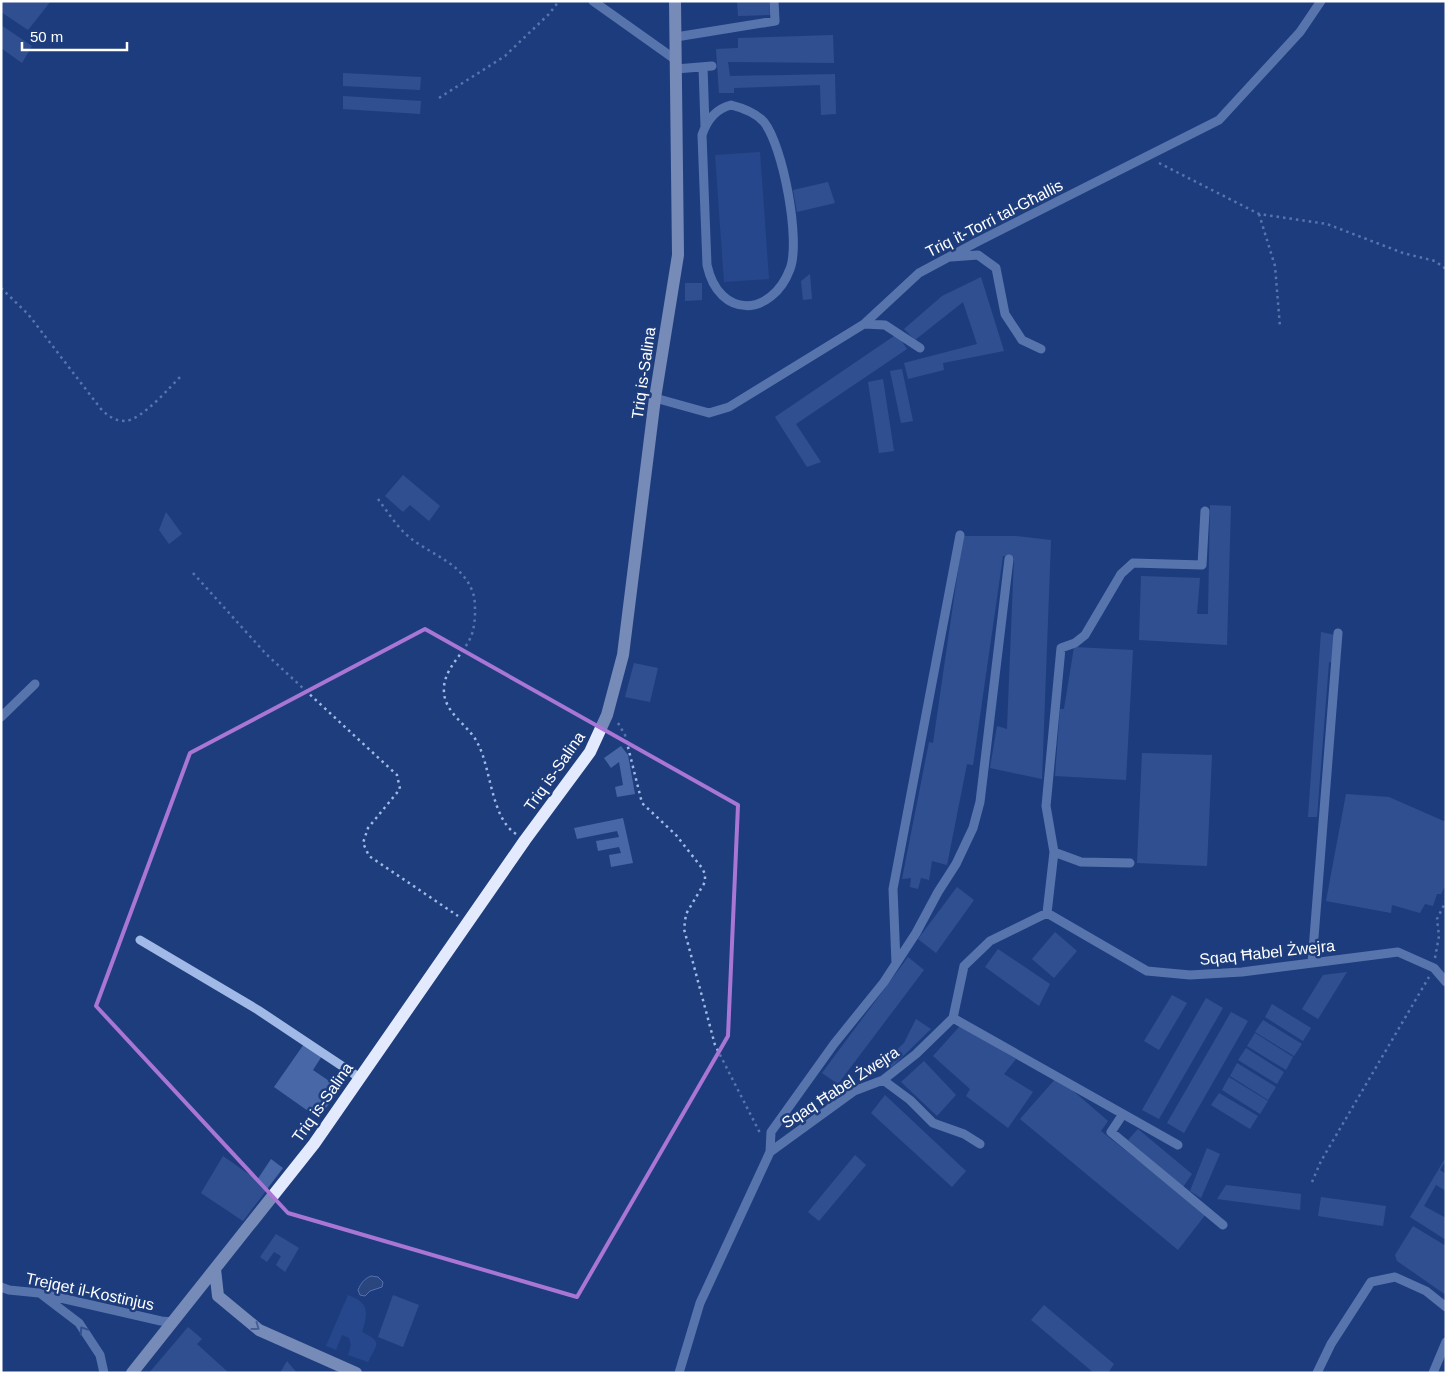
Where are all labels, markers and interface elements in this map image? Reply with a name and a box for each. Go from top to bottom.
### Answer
scale bar [22,20,128,52]
text: 50 m [30,28,63,45]
street label: Triq it-Torri tal-Għallis [923,176,1066,260]
street label: Triq is-Salina [629,326,658,420]
street label: Triq is-Salina [521,728,588,814]
street label: Sqaq Ħabel Żwejra [1198,936,1336,968]
street label: Sqaq Ħabel Żwejra [778,1042,902,1132]
street label: Triq is-Salina [289,1059,356,1145]
street label: Trejqet il-Kostinjus [24,1270,156,1313]
one-way arrow [250,1321,259,1329]
one-way arrow [80,1326,89,1335]

